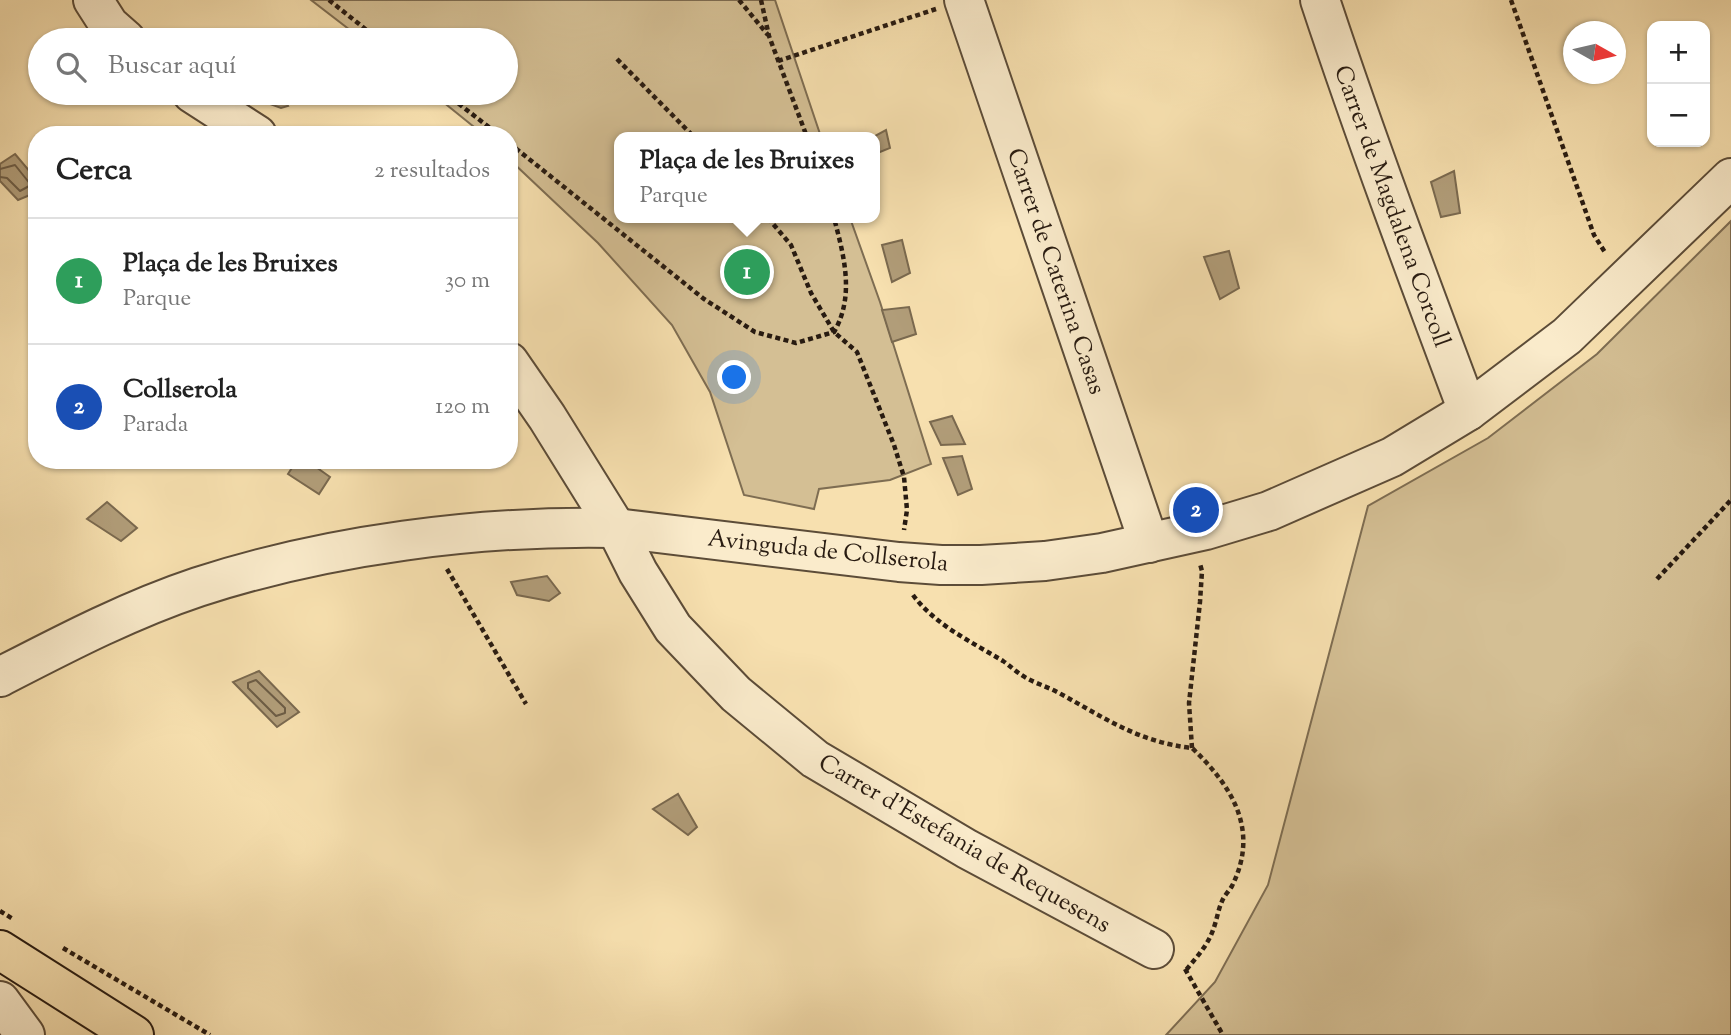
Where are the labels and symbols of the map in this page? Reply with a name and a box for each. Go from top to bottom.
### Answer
north arrow [1563,21,1626,84]
street label: Carrer de Magdalena Corcoll [1324,61,1458,353]
street label: Carrer de Caterina Casas [997,144,1113,399]
pin: 1 [724,246,770,298]
your location [717,360,751,394]
pin: 2 [1173,484,1219,536]
street label: Avinguda de Collserola [706,522,950,582]
street label: Carrer d'Estefania de Requesens [812,747,1116,943]

